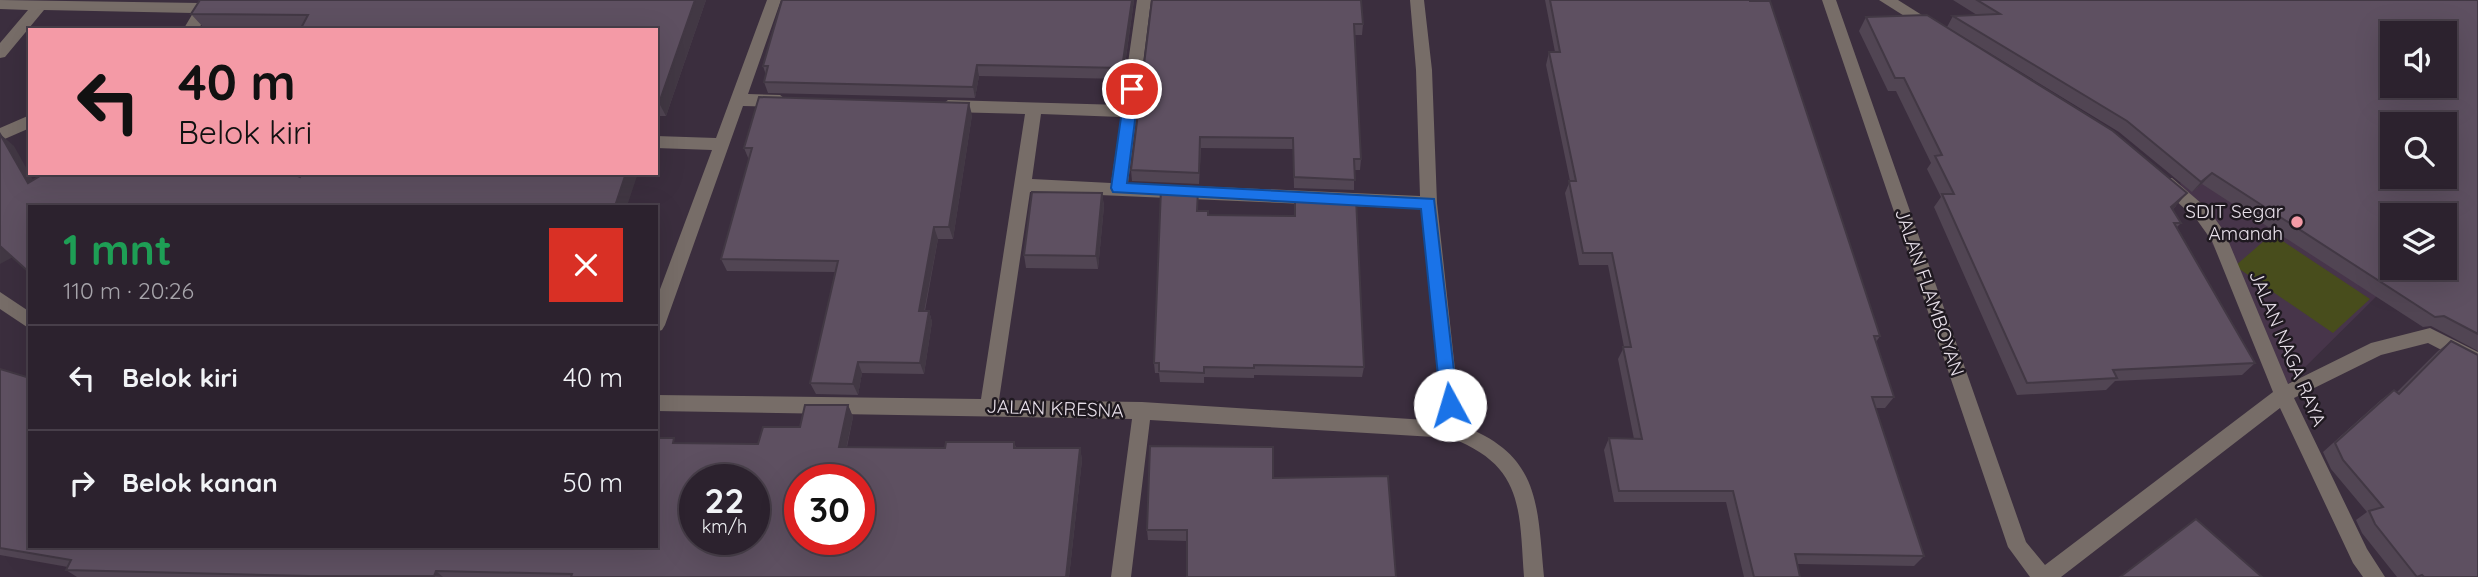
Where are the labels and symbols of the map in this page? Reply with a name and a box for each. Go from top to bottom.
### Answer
pin [1102,59,1162,119]
place label: SDIT Segar Amanah [2185,199,2284,245]
street label: JALAN FLAMBOYAN [1890,205,1970,379]
marker: SDIT Segar Amanah [2289,214,2305,230]
street label: JALAN NAGA RAYA [2244,266,2332,430]
position arrow [1413,368,1487,442]
street label: JALAN KRESNA [986,394,1124,422]
speed limit sign: 30 [784,464,875,555]

